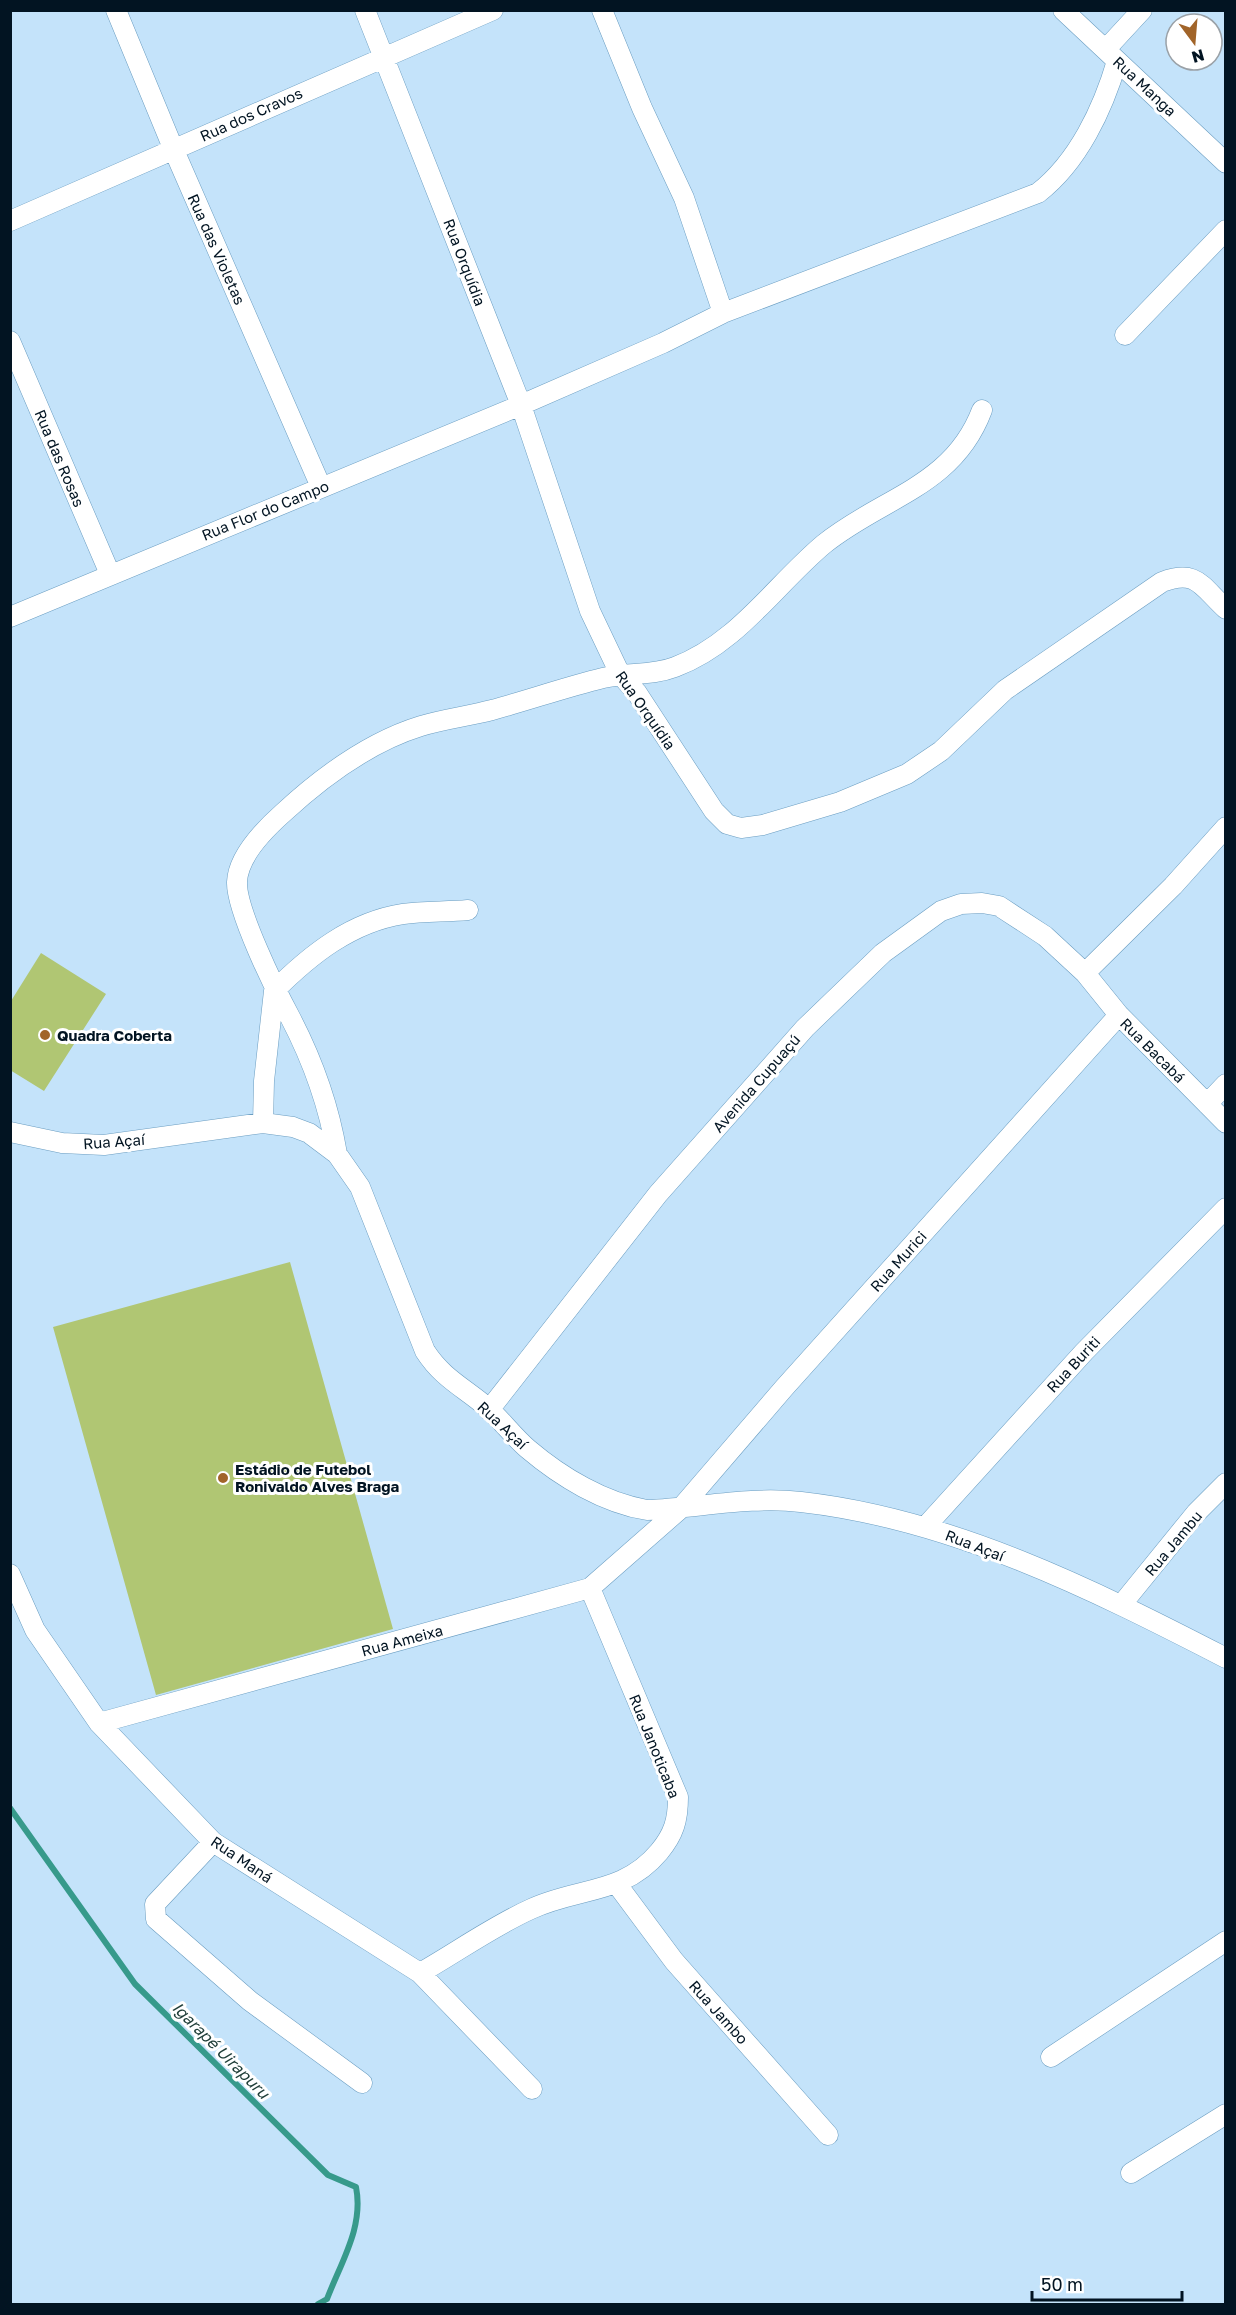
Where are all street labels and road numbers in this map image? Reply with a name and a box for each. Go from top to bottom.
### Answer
street label: Rua Manga [1110,52,1180,120]
street label: Rua dos Cravos [197,83,305,145]
street label: Rua das Violetas [184,191,250,307]
street label: Rua Orquídia [440,216,490,308]
street label: Rua das Rosas [31,407,89,509]
street label: Rua Flor do Campo [199,476,331,544]
street label: Rua Orquídia [612,667,680,753]
street label: Rua Bacabá [1117,1014,1189,1086]
street label: Avenida Cupuaçú [709,1030,803,1136]
street label: Rua Açaí [83,1130,146,1152]
street label: Rua Murici [866,1227,930,1295]
street label: Rua Buriti [1042,1332,1104,1396]
street label: Rua Açaí [474,1397,532,1453]
street label: Rua Jambu [1141,1507,1205,1579]
street label: Rua Açaí [943,1526,1008,1565]
street label: Rua Ameixa [359,1620,445,1660]
street label: Rua Janoticaba [626,1691,684,1801]
street label: Rua Maná [208,1832,276,1886]
street label: Rua Jambo [686,1976,752,2048]

